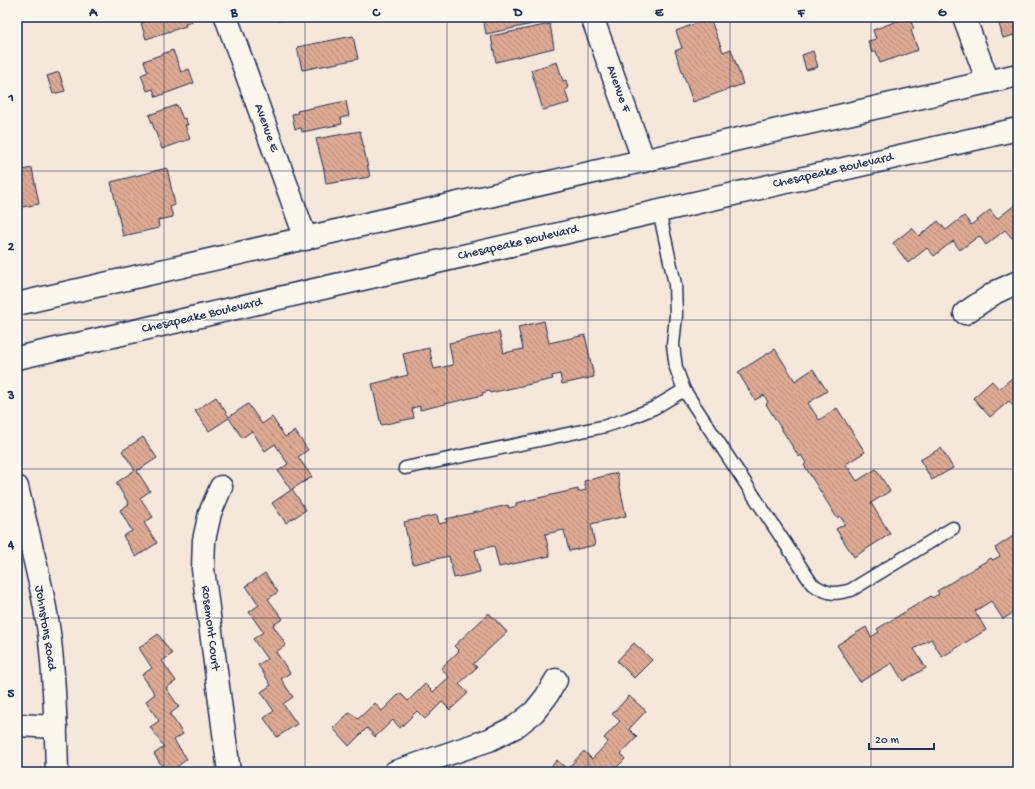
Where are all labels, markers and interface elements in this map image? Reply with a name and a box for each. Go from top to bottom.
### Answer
text: A [88,6,98,21]
text: B [230,6,239,21]
text: C [371,6,381,21]
text: D [513,6,523,21]
text: E [655,6,664,21]
text: F [797,6,806,21]
text: G [938,6,947,21]
street label: Avenue F [603,63,634,116]
text: 1 [7,91,14,106]
street label: Avenue E [250,102,282,155]
street label: Chesapeake Boulevard [771,150,896,192]
street label: Chesapeake Boulevard [456,222,581,264]
text: 2 [8,240,15,255]
street label: Chesapeake Boulevard [140,295,265,337]
text: 3 [7,389,15,404]
text: 4 [7,538,15,553]
street label: Johnstons Road [31,584,59,673]
street label: Rosemont Court [197,585,223,673]
text: 5 [8,687,15,702]
scale bar [869,725,934,751]
text: 20 m [875,734,900,748]

